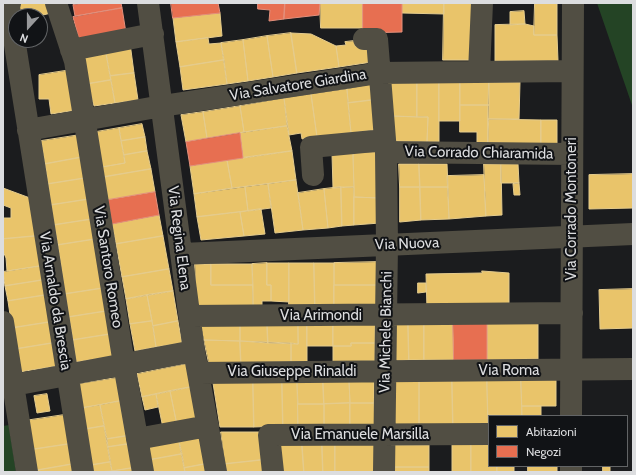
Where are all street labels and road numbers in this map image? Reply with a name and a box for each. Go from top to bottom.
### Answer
street label: Via Salvatore Giardina [228,65,368,105]
street label: Via Corrado Montoneri [563,137,581,281]
street label: Via Corrado Chiaramida [404,143,554,163]
street label: Via Regina Elena [164,185,194,291]
street label: Via Santoro Romeo [89,205,127,329]
street label: Via Arnaldo da Brescia [35,230,75,372]
street label: Via Nuova [374,234,440,254]
street label: Via Michele Bianchi [376,271,396,393]
street label: Via Arimondi [280,307,362,325]
street label: Via Roma [479,362,539,380]
street label: Via Giuseppe Rinaldi [228,363,356,381]
street label: Via Emanuele Marsilla [291,426,429,444]

